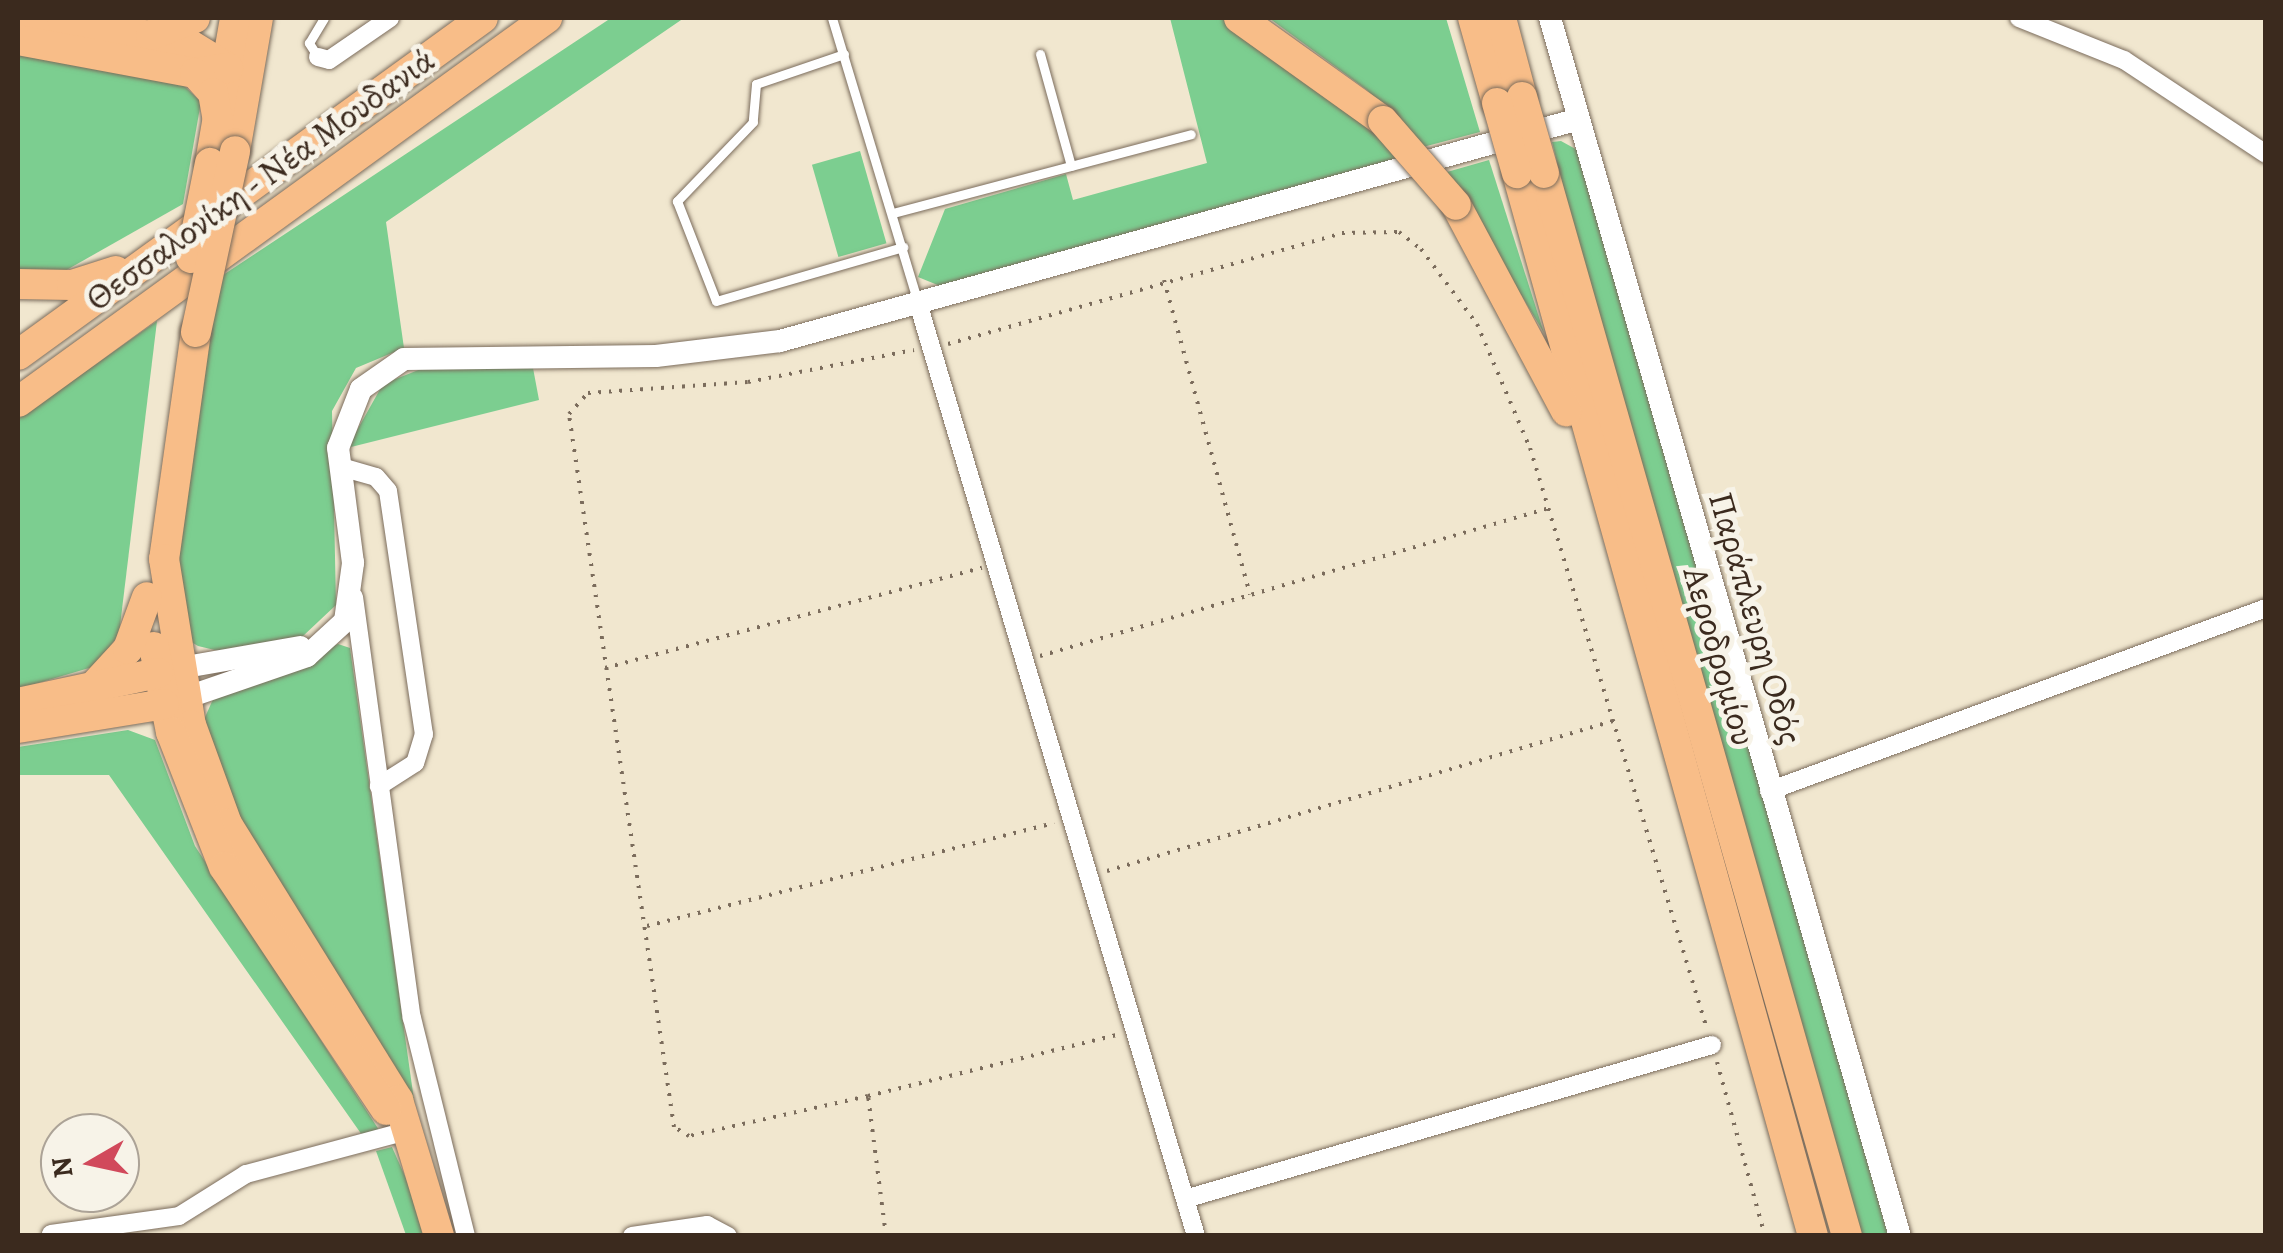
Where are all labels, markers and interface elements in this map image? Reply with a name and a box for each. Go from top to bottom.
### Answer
street label: Θεσσαλονίκη - Νέα Μουδανιά [77,38,443,320]
street label: Παράπλευρη Οδός [1700,487,1812,749]
street label: Αεροδρομίου [1674,562,1766,750]
north arrow [40,1113,140,1213]
text: N [42,1154,83,1180]

